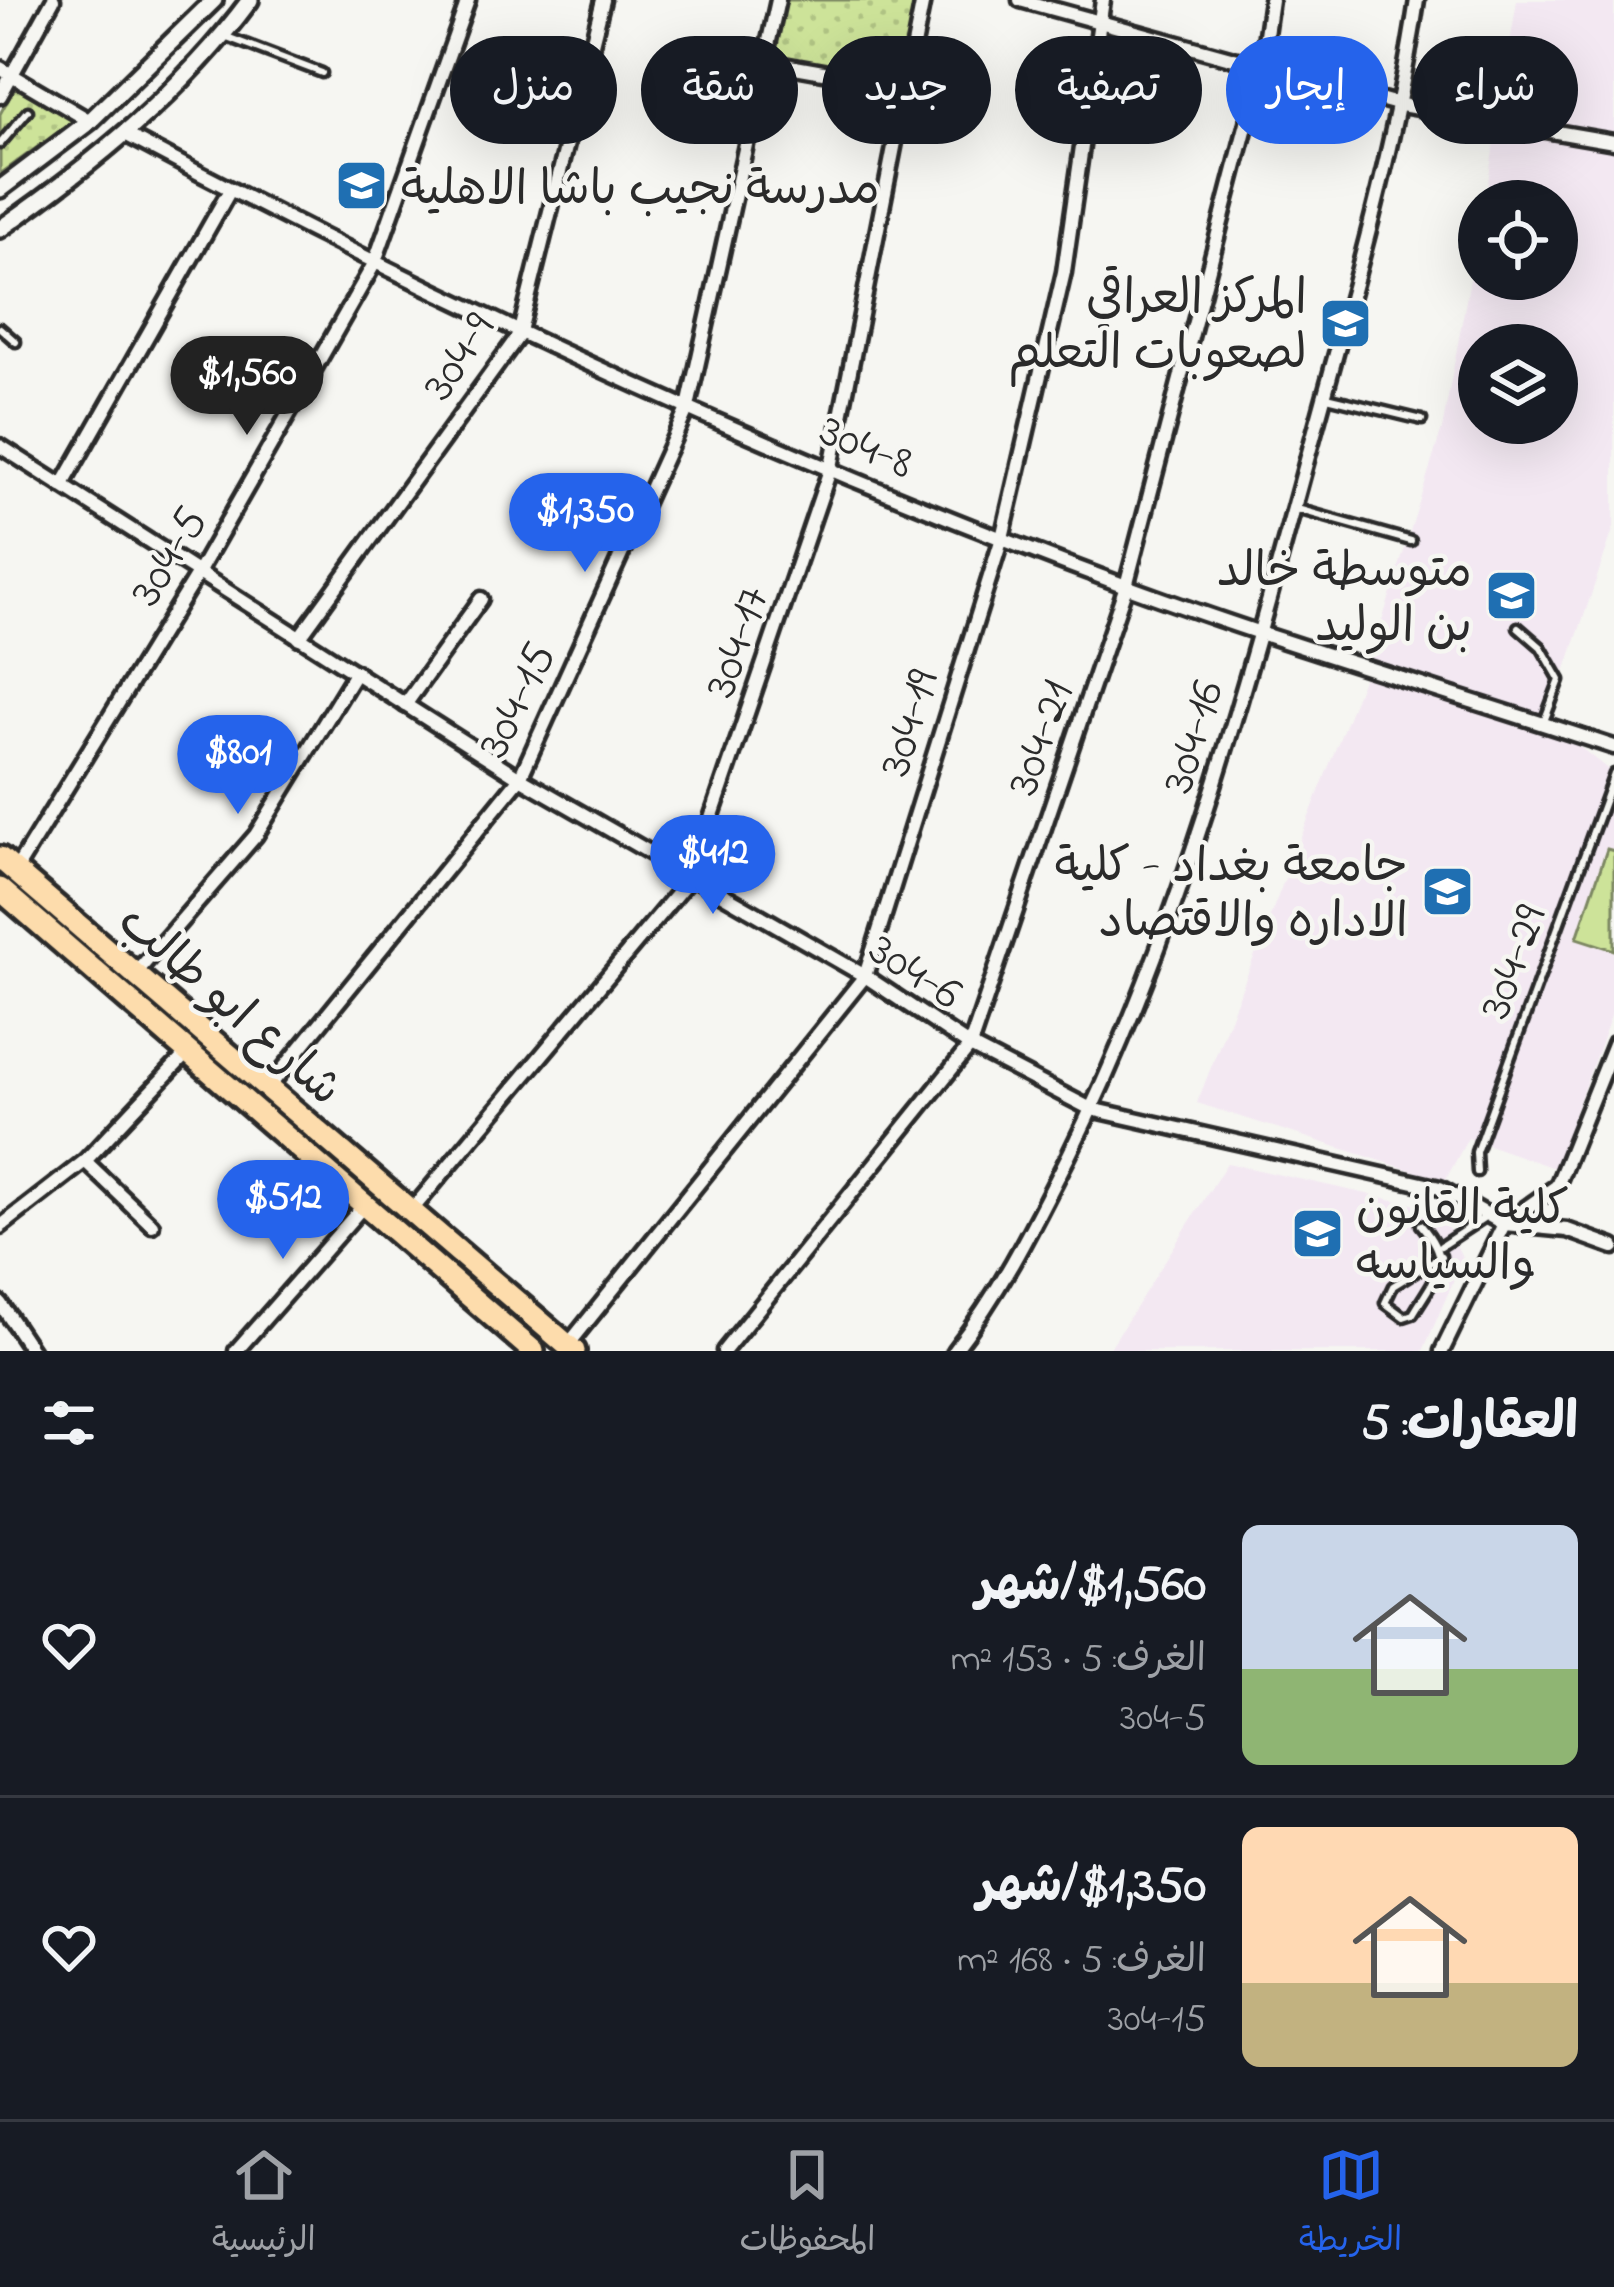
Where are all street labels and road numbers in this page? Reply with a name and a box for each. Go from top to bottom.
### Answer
street label: 304-9 [406,299,515,416]
street label: 304-8 [808,398,924,500]
street label: 304-5 [113,494,228,621]
street label: 304-17 [687,577,790,708]
street label: 304-15 [461,631,576,771]
street label: 304-19 [862,661,960,785]
street label: 304-21 [990,672,1094,806]
street label: 304-16 [1145,672,1245,803]
street label: شارع ابو طالب [101,889,356,1124]
street label: 304-29 [1462,895,1568,1029]
street label: 304-6 [854,917,975,1030]

